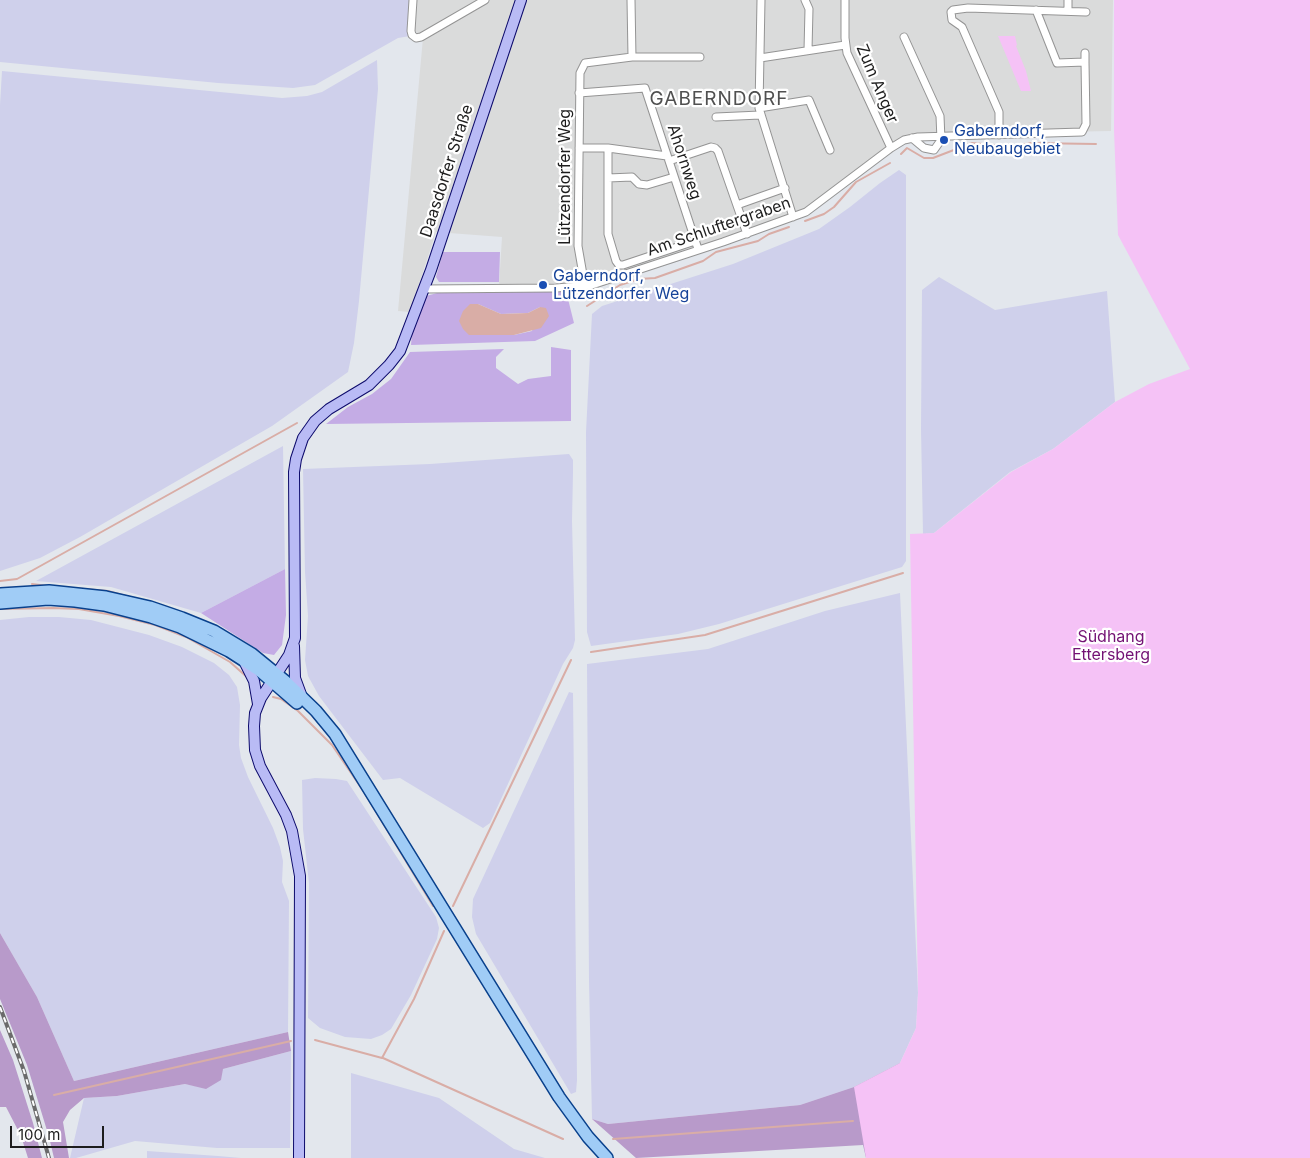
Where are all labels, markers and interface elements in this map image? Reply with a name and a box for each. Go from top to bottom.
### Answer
street label: Zum Anger [852,42,902,126]
district label: GABERNDORF [648,88,790,110]
street label: Daasdorfer Straße [416,102,478,240]
street label: Lützendorfer Weg [555,109,575,245]
place label: Gaberndorf, Neubaugebiet [954,121,1061,159]
street label: Ahornweg [663,122,705,202]
marker: Gaberndorf, Neubaugebiet [938,134,950,146]
street label: Am Schluftergraben [645,193,793,261]
place label: Gaberndorf, Lützendorfer Weg [553,266,689,304]
marker: Gaberndorf, Lützendorfer Weg [537,279,549,291]
park label: Südhang Ettersberg [1072,627,1150,665]
scale bar [12,1116,106,1148]
text: 100 m [18,1125,60,1144]

